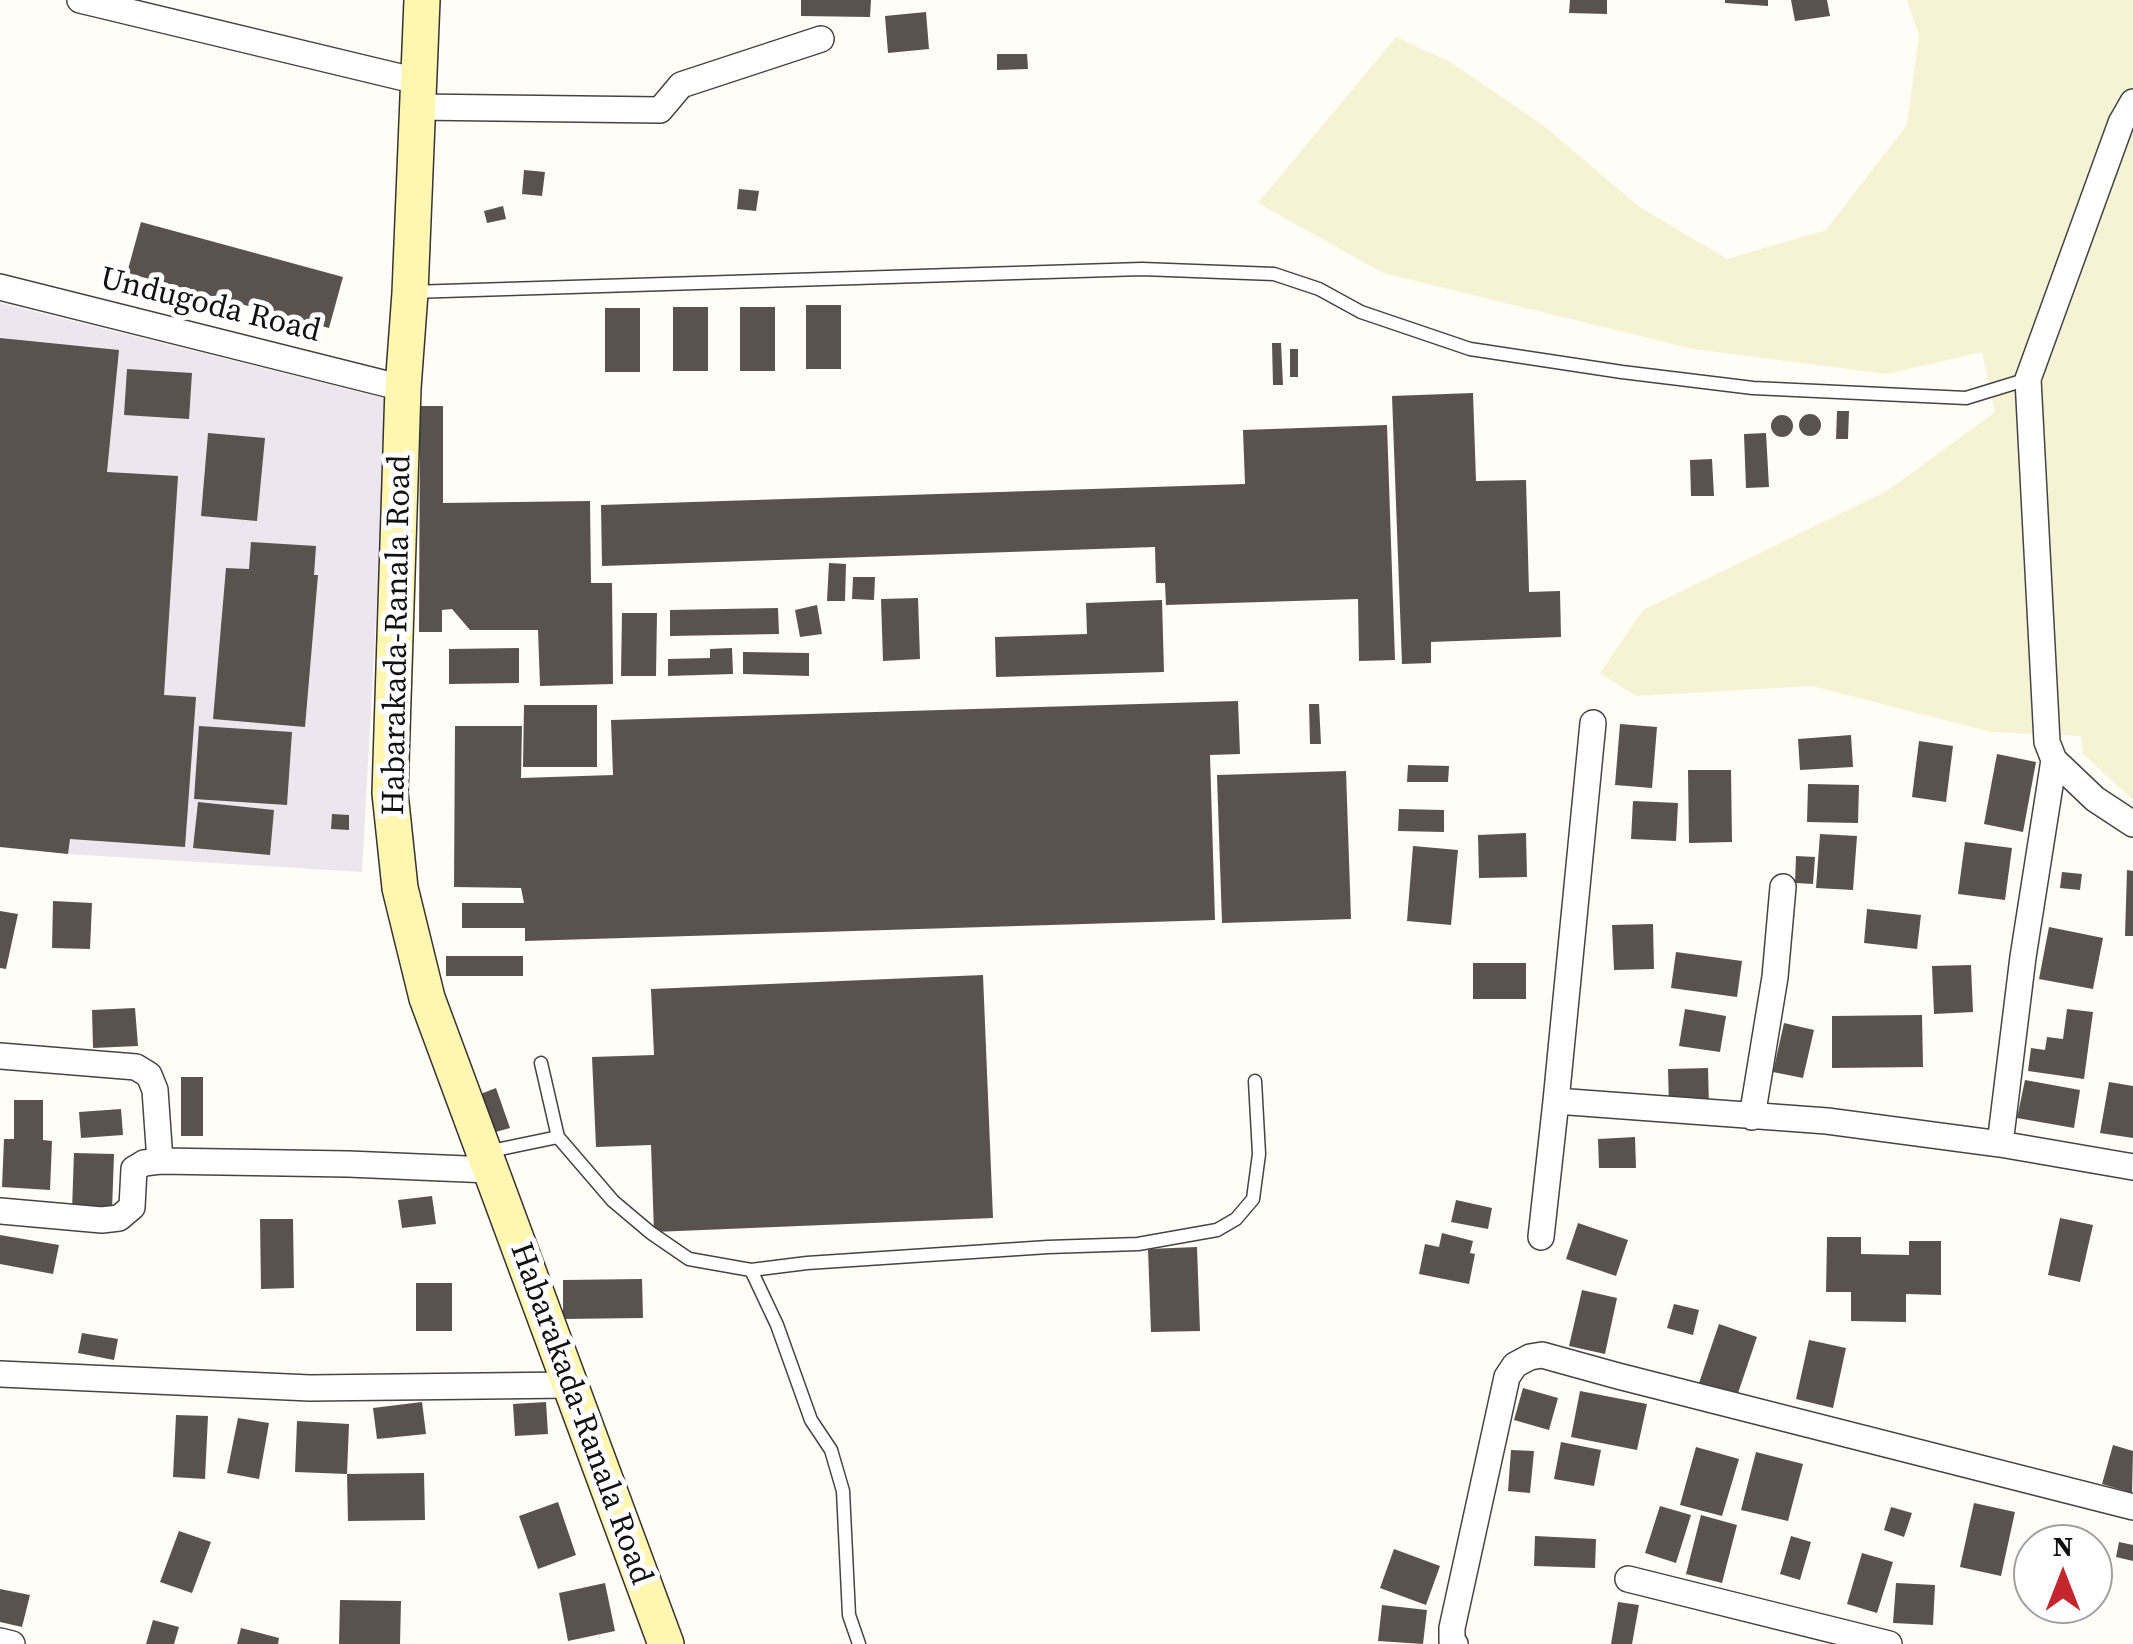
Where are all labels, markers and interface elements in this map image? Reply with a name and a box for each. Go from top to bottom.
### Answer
street label: Undugoda Road [96,260,324,352]
street label: Habarakada-Ranala Road [376,454,420,816]
street label: Habarakada-Ranala Road [500,1238,660,1590]
north arrow [2013,1524,2113,1624]
text: N [2053,1527,2073,1565]

